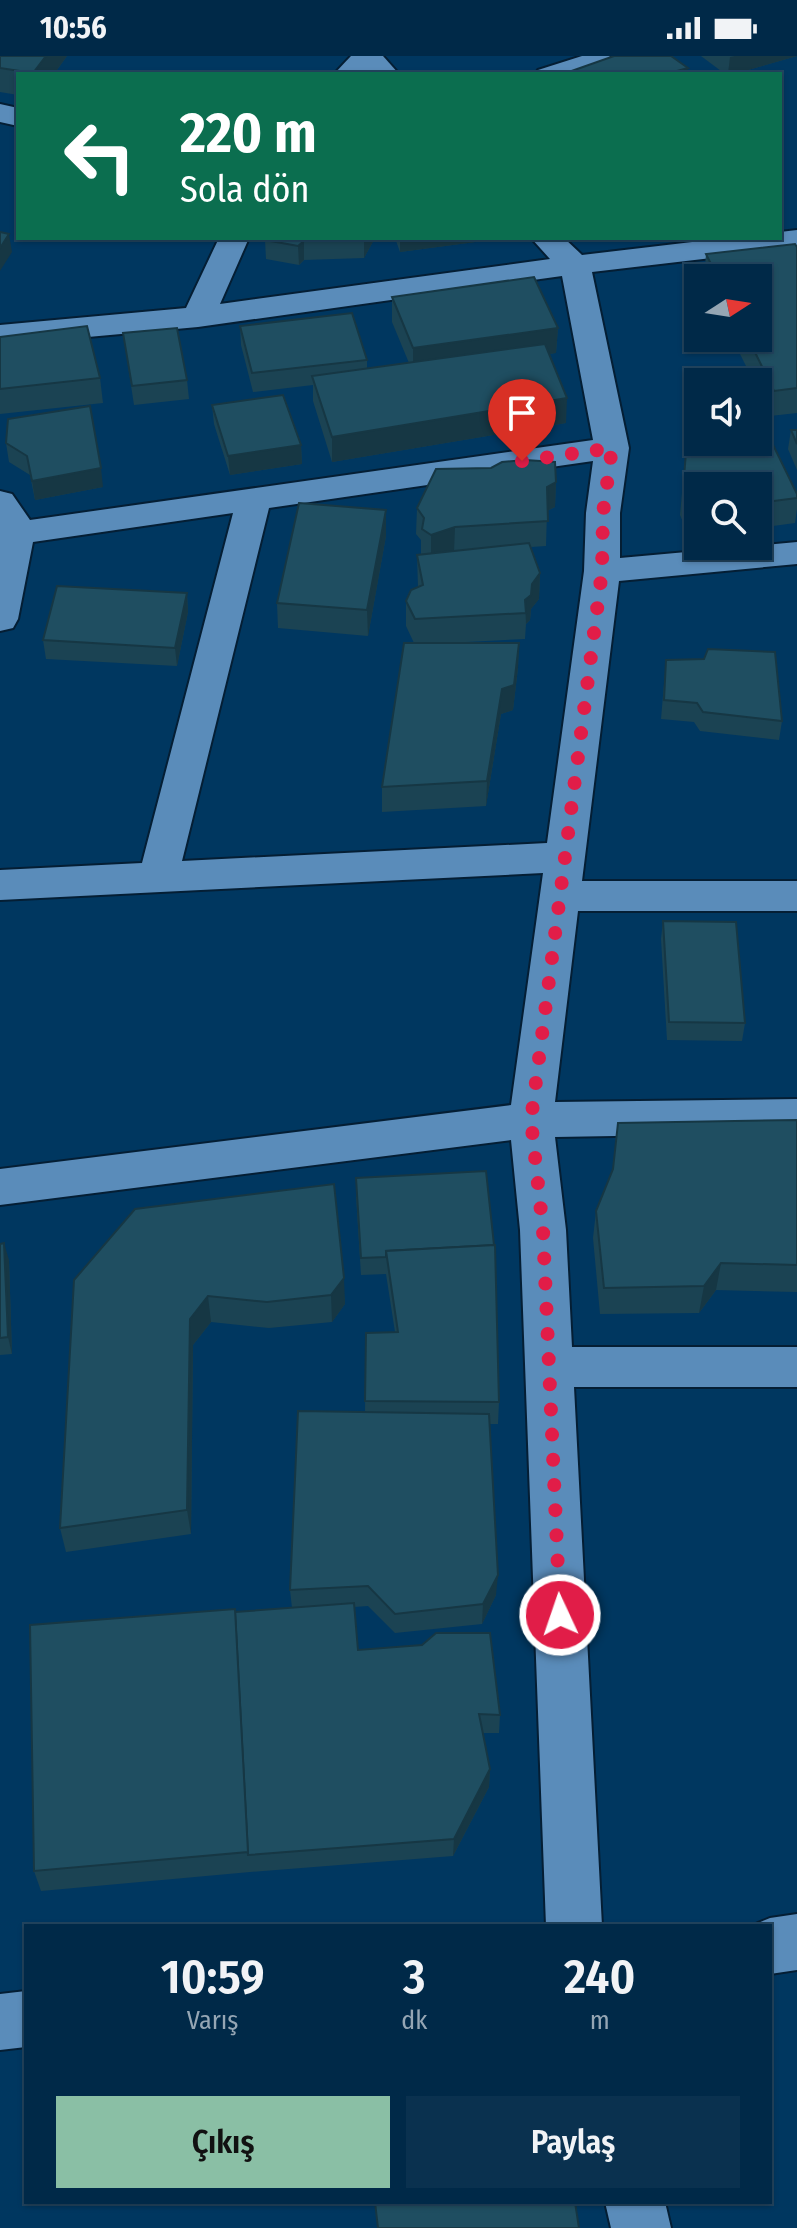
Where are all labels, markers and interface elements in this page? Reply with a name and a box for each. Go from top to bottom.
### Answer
text: 10:56 [40,10,107,46]
text: 220 m [180,100,317,167]
icon: left [48,104,152,208]
text: Sola dön [180,168,309,212]
north arrow [684,264,772,352]
map controls [684,264,772,560]
button: sound [684,368,772,456]
pin [488,379,556,461]
icon: arrive [500,391,544,435]
button: search [684,472,772,560]
position arrow [518,1573,602,1657]
text: 10:59 [161,1948,265,2006]
text: 3 [403,1948,426,2006]
text: 240 [564,1948,635,2006]
text: Varış [187,2005,238,2036]
text: dk [401,2005,427,2036]
text: m [590,2005,610,2036]
button: Çıkış [56,2096,390,2188]
button: Paylaş [406,2096,740,2188]

